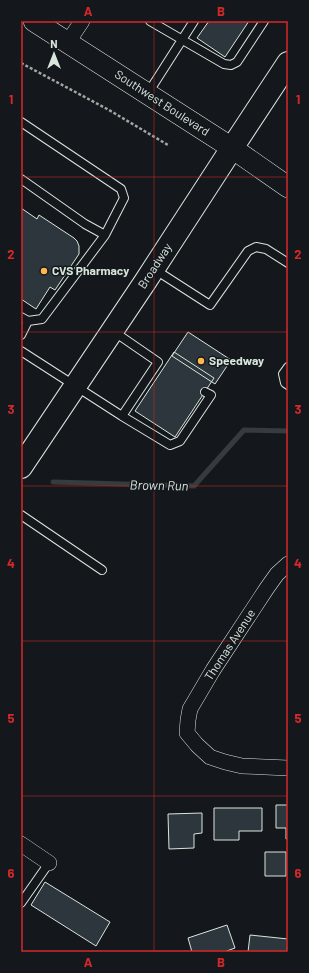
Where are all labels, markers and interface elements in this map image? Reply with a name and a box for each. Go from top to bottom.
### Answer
text: A [84,3,93,19]
text: B [217,3,225,19]
north arrow [34,34,74,74]
text: N [50,37,58,50]
street label: Southwest Boulevard [113,66,212,138]
text: 1 [9,91,13,107]
text: 1 [296,91,300,107]
street label: Broadway [134,240,174,291]
text: 2 [7,246,15,262]
text: 2 [294,246,302,262]
place label: CVS Pharmacy [52,263,129,277]
marker: CVS Pharmacy [39,266,49,276]
place label: Speedway [209,353,264,367]
marker: Speedway [196,356,206,366]
text: 3 [7,401,15,417]
text: 3 [294,401,302,417]
water label: Brown Run [129,476,189,494]
text: 4 [7,555,15,571]
text: 4 [294,555,302,571]
street label: Thomas Avenue [201,606,257,683]
text: 5 [7,710,15,726]
text: 5 [294,710,302,726]
text: 6 [8,865,15,881]
text: 6 [295,865,302,881]
text: A [84,954,93,970]
text: B [217,954,225,970]

